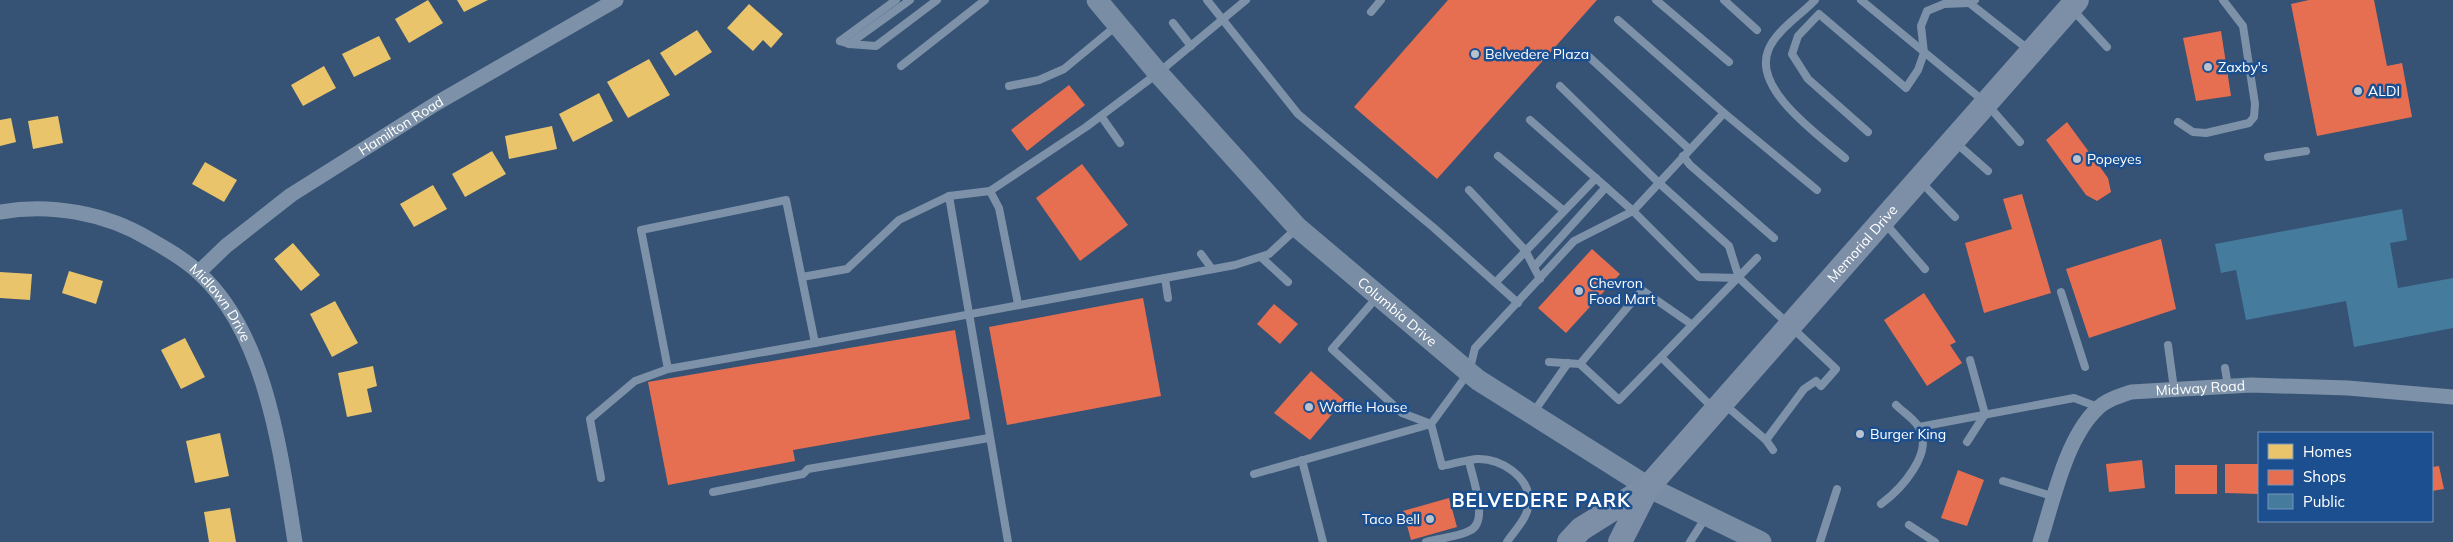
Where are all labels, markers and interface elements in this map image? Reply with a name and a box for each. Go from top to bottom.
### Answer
place label: Belvedere Plaza [1485,45,1589,63]
marker: Belvedere Plaza [1469,48,1481,60]
place label: Zaxby's [2218,58,2268,76]
marker: Zaxby's [2202,61,2214,73]
place label: ALDI [2368,82,2400,100]
marker: ALDI [2352,85,2364,97]
street label: Hamilton Road [355,92,447,159]
place label: Popeyes [2087,150,2142,168]
marker: Popeyes [2071,153,2083,165]
street label: Memorial Drive [1823,201,1901,286]
street label: Midlawn Drive [186,260,255,345]
street label: Columbia Drive [1354,273,1441,351]
place label: Chevron Food Mart [1589,274,1656,308]
marker: Chevron Food Mart [1573,285,1585,297]
street label: Midway Road [2155,376,2246,400]
place label: Waffle House [1319,398,1407,416]
marker: Waffle House [1303,401,1315,413]
place label: Burger King [1870,425,1946,443]
marker: Burger King [1854,428,1866,440]
legend [2258,432,2433,522]
text: Homes [2303,442,2352,461]
text: Shops [2303,467,2346,486]
district label: BELVEDERE PARK [1451,488,1631,512]
text: Public [2303,492,2345,511]
place label: Taco Bell [1362,510,1420,528]
marker: Taco Bell [1424,513,1436,525]

